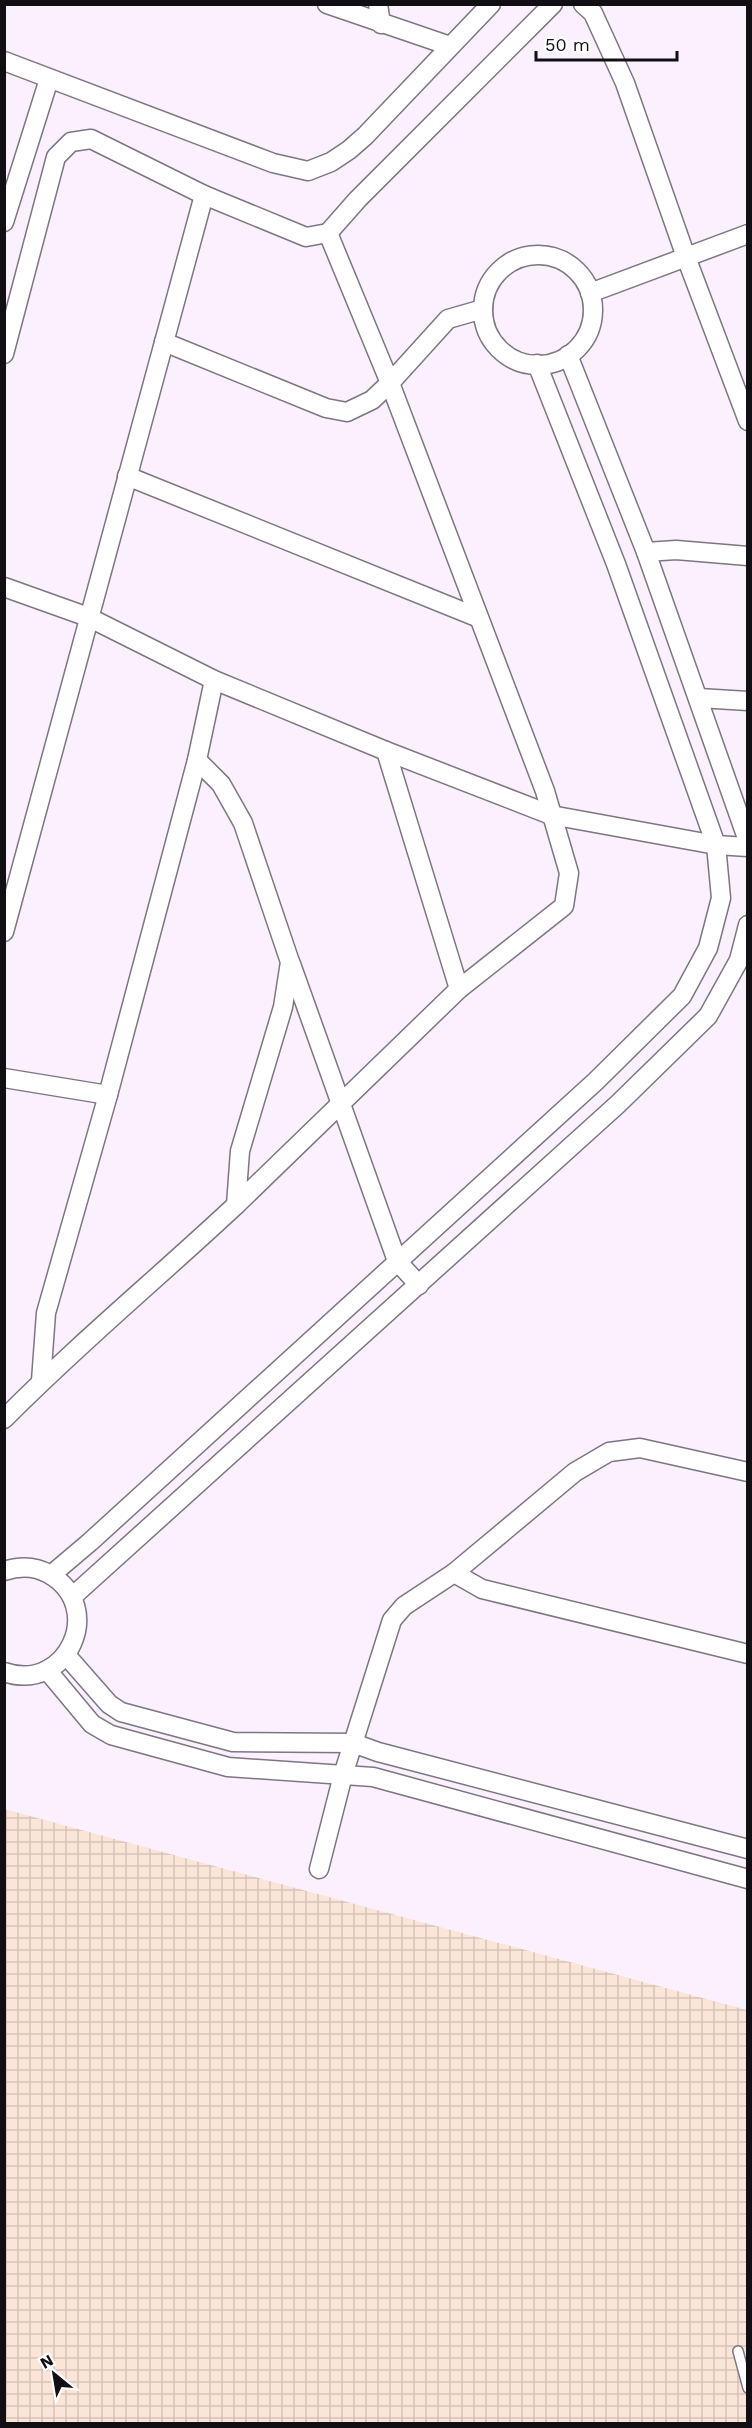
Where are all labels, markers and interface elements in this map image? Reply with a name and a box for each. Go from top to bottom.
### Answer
scale bar [536,24,677,62]
text: 50 m [545,34,590,55]
north arrow [24,2344,84,2404]
text: N [37,2350,57,2373]

